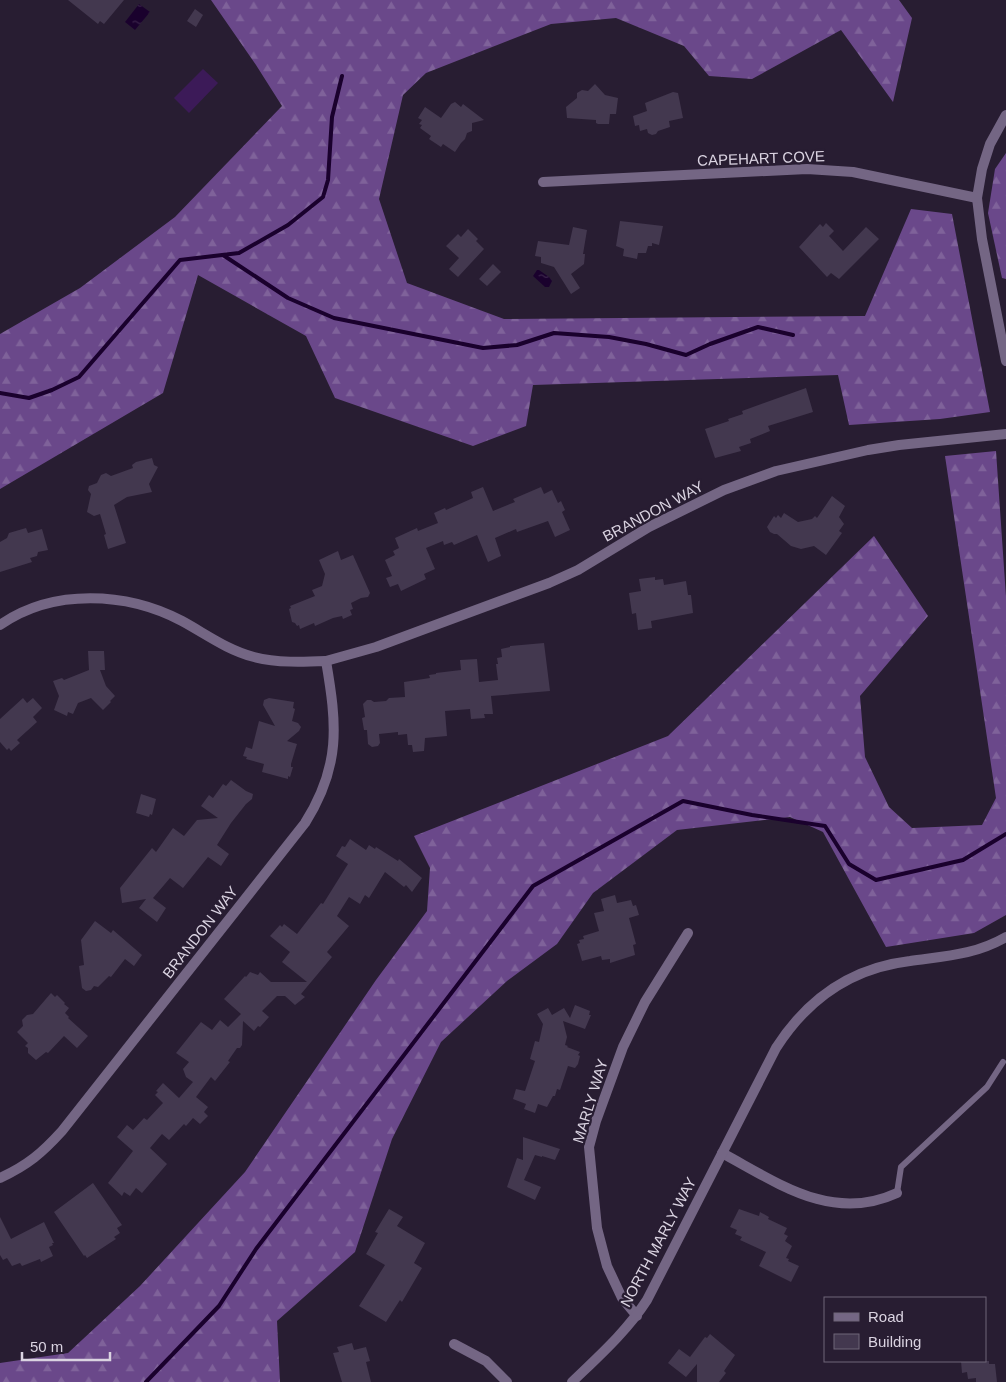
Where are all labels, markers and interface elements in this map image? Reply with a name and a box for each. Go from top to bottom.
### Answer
street label: CAPEHART COVE [697,147,825,169]
street label: BRANDON WAY [600,477,706,545]
street label: BRANDON WAY [159,883,241,981]
street label: MARLY WAY [569,1057,611,1145]
street label: NORTH MARLY WAY [617,1174,699,1310]
legend [824,1297,986,1362]
text: Road [868,1308,904,1325]
scale bar [22,1330,110,1362]
text: Building [868,1333,921,1350]
text: 50 m [30,1338,63,1355]

